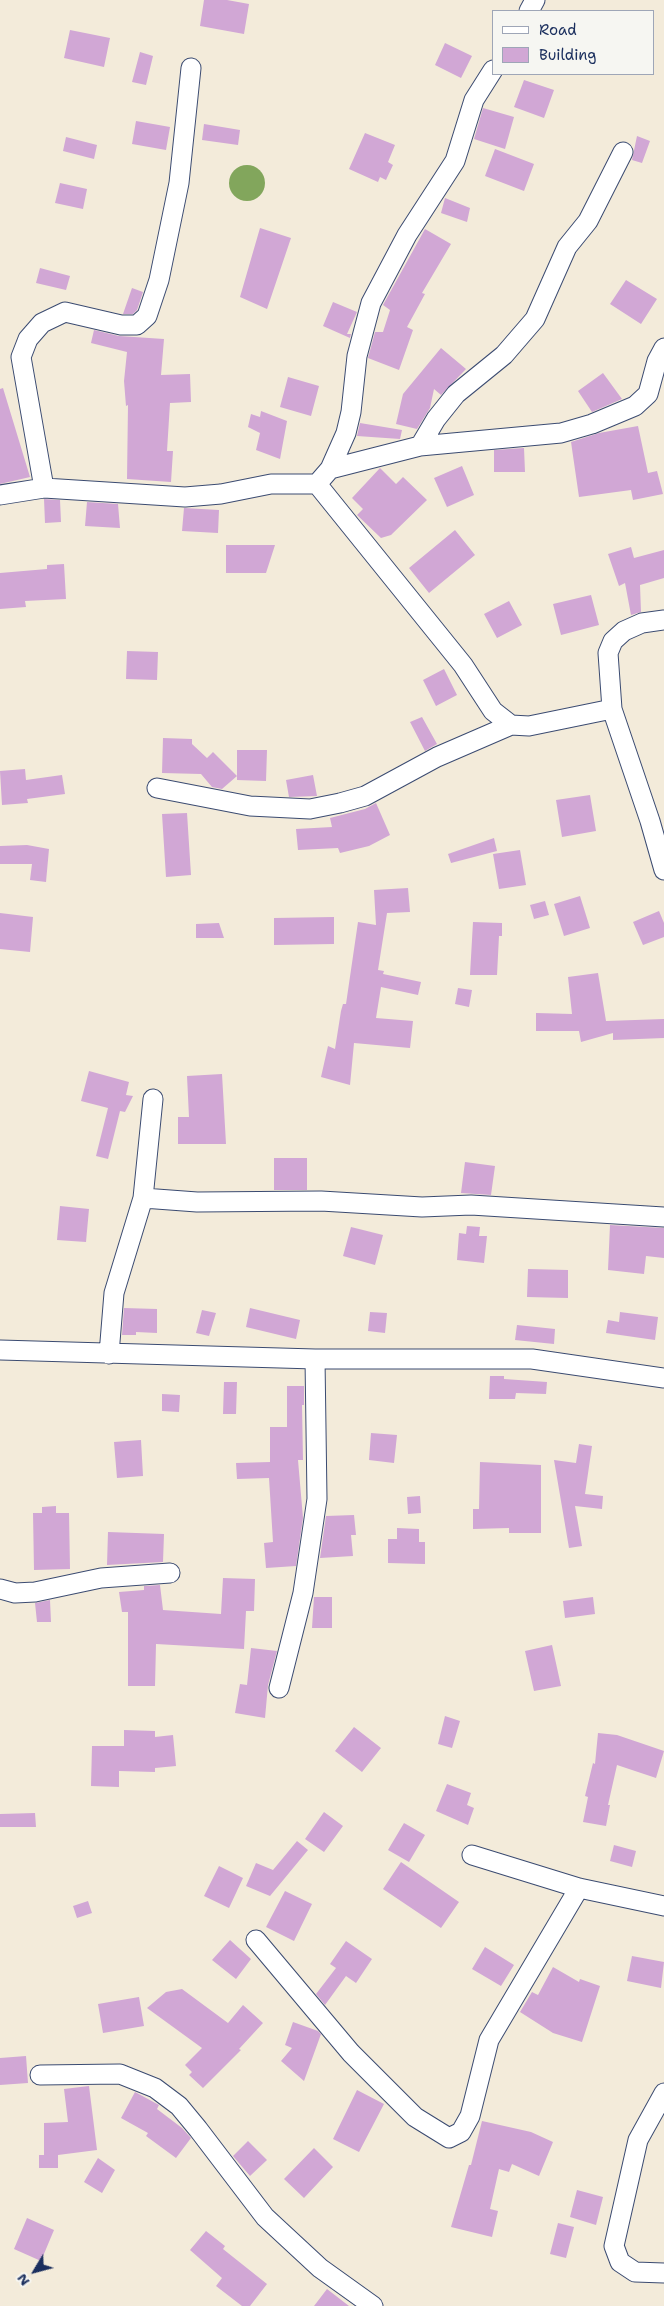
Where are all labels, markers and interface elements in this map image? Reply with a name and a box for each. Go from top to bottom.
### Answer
legend [492,10,654,75]
text: Road [539,20,577,40]
text: Building [539,45,596,65]
north arrow [10,2246,60,2296]
text: N [12,2270,34,2290]

